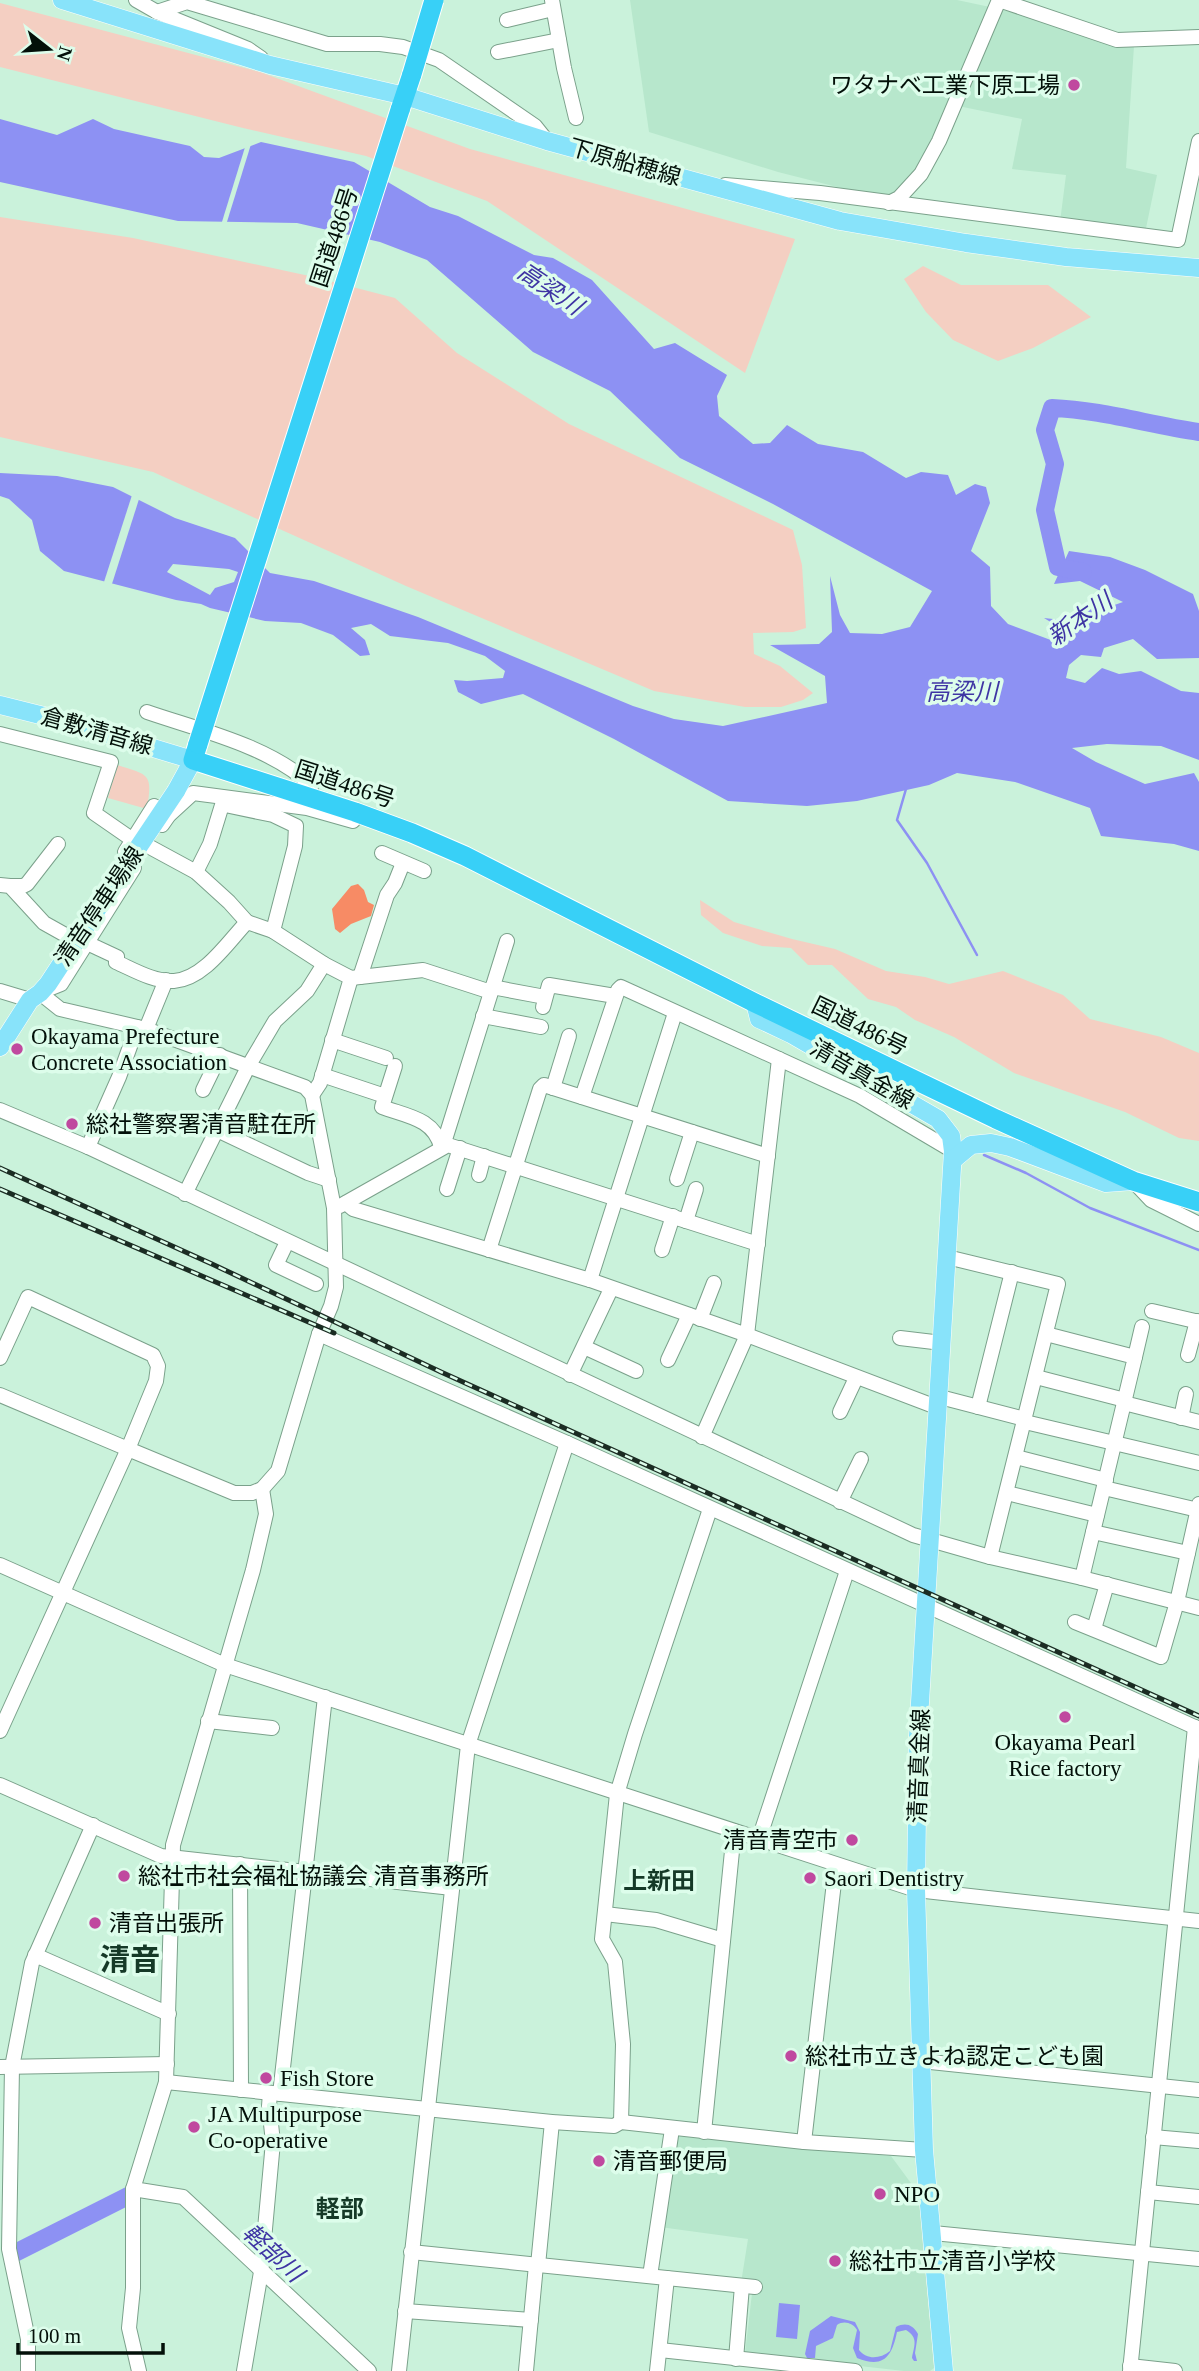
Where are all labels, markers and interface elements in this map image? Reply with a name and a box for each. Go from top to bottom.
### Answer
north arrow [14,14,84,84]
text: N [53,44,77,64]
place label: ワタナベ工業下原工場 [830,73,1060,98]
marker: ワタナベ工業下原工場 [1066,77,1082,93]
street label: 下原船穂線 [566,135,684,190]
street label: 国道486号 [307,184,362,290]
water label: 高梁川 [513,258,590,322]
water label: 新本川 [1043,586,1119,650]
water label: 高梁川 [926,679,1001,705]
street label: 倉敷清音線 [38,704,156,759]
street label: 国道486号 [292,757,398,812]
street label: 清音停車場線 [50,842,148,970]
street label: 国道486号 [808,993,912,1060]
place label: Okayama Prefecture Concrete Association [31,1024,228,1075]
street label: 清音真金線 [806,1035,918,1114]
marker: Okayama Prefecture Concrete Association [9,1041,25,1057]
place label: 総社警察署清音駐在所 [86,1112,316,1137]
marker: 総社警察署清音駐在所 [64,1116,80,1132]
street label: 清音真金線 [905,1708,934,1824]
marker: Okayama Pearl Rice factory [1057,1709,1073,1725]
place label: Okayama Pearl Rice factory [994,1730,1136,1781]
place label: 清音青空市 [723,1828,838,1853]
marker: 清音青空市 [844,1832,860,1848]
place label: 総社市社会福祉協議会 清音事務所 [138,1864,489,1889]
place label: Saori Dentistry [824,1866,964,1891]
marker: 総社市社会福祉協議会 清音事務所 [116,1868,132,1884]
district label: 上新田 [623,1868,695,1894]
marker: Saori Dentistry [802,1870,818,1886]
place label: 清音出張所 [109,1911,224,1936]
marker: 清音出張所 [87,1915,103,1931]
district label: 清音 [100,1943,160,1976]
place label: 総社市立きよね認定こども園 [805,2044,1104,2069]
marker: 総社市立きよね認定こども園 [783,2048,799,2064]
place label: Fish Store [280,2066,374,2091]
marker: Fish Store [258,2070,274,2086]
place label: JA Multipurpose Co-operative [208,2102,362,2153]
marker: JA Multipurpose Co-operative [186,2119,202,2135]
place label: 清音郵便局 [613,2149,728,2174]
marker: 清音郵便局 [591,2153,607,2169]
place label: NPO [894,2182,940,2207]
marker: NPO [872,2186,888,2202]
district label: 軽部 [316,2196,364,2222]
water label: 軽部川 [238,2219,310,2289]
place label: 総社市立清音小学校 [849,2249,1056,2274]
marker: 総社市立清音小学校 [827,2253,843,2269]
scale bar [18,2312,163,2356]
text: 100 m [28,2324,81,2348]

